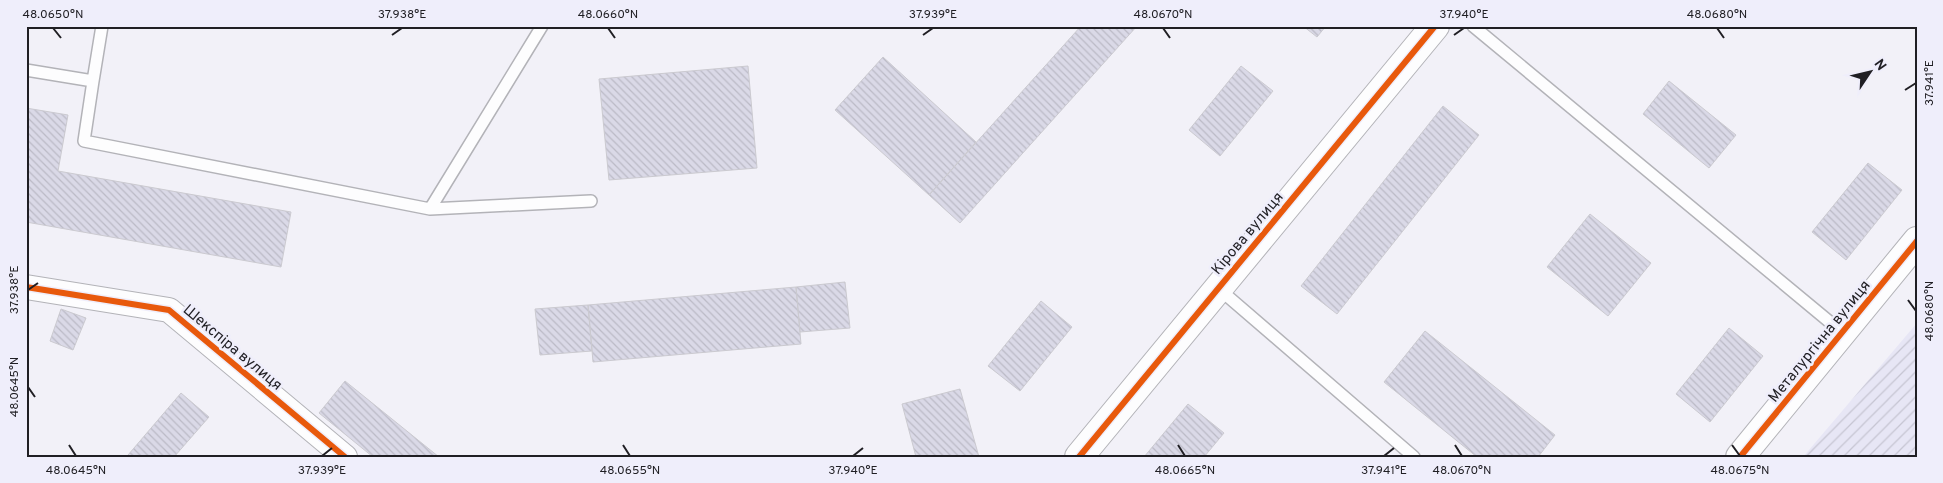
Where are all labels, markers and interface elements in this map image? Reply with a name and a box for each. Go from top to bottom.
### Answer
text: 48.0650°N [23,7,83,23]
text: 37.938°E [378,7,426,23]
text: 48.0660°N [578,7,638,23]
text: 37.939°E [909,7,957,23]
text: 48.0670°N [1133,7,1193,23]
text: 37.940°E [1439,7,1489,23]
text: 48.0680°N [1687,7,1747,23]
north arrow [1846,48,1896,98]
text: N [1870,56,1889,74]
text: 37.941°E [1922,60,1938,106]
street label: Кірова вулиця [1208,189,1288,279]
text: 37.938°E [7,266,23,314]
street label: Металургічна вулиця [1765,277,1875,407]
text: 48.0680°N [1922,281,1938,341]
street label: Шекспіра вулиця [178,301,286,395]
text: 48.0645°N [7,357,23,417]
text: 48.0645°N [46,463,106,479]
text: 37.939°E [298,463,346,479]
text: 48.0655°N [600,463,660,479]
text: 37.940°E [828,463,878,479]
text: 48.0665°N [1155,463,1215,479]
text: 37.941°E [1361,463,1407,479]
text: 48.0670°N [1432,463,1492,479]
text: 48.0675°N [1710,463,1770,479]

